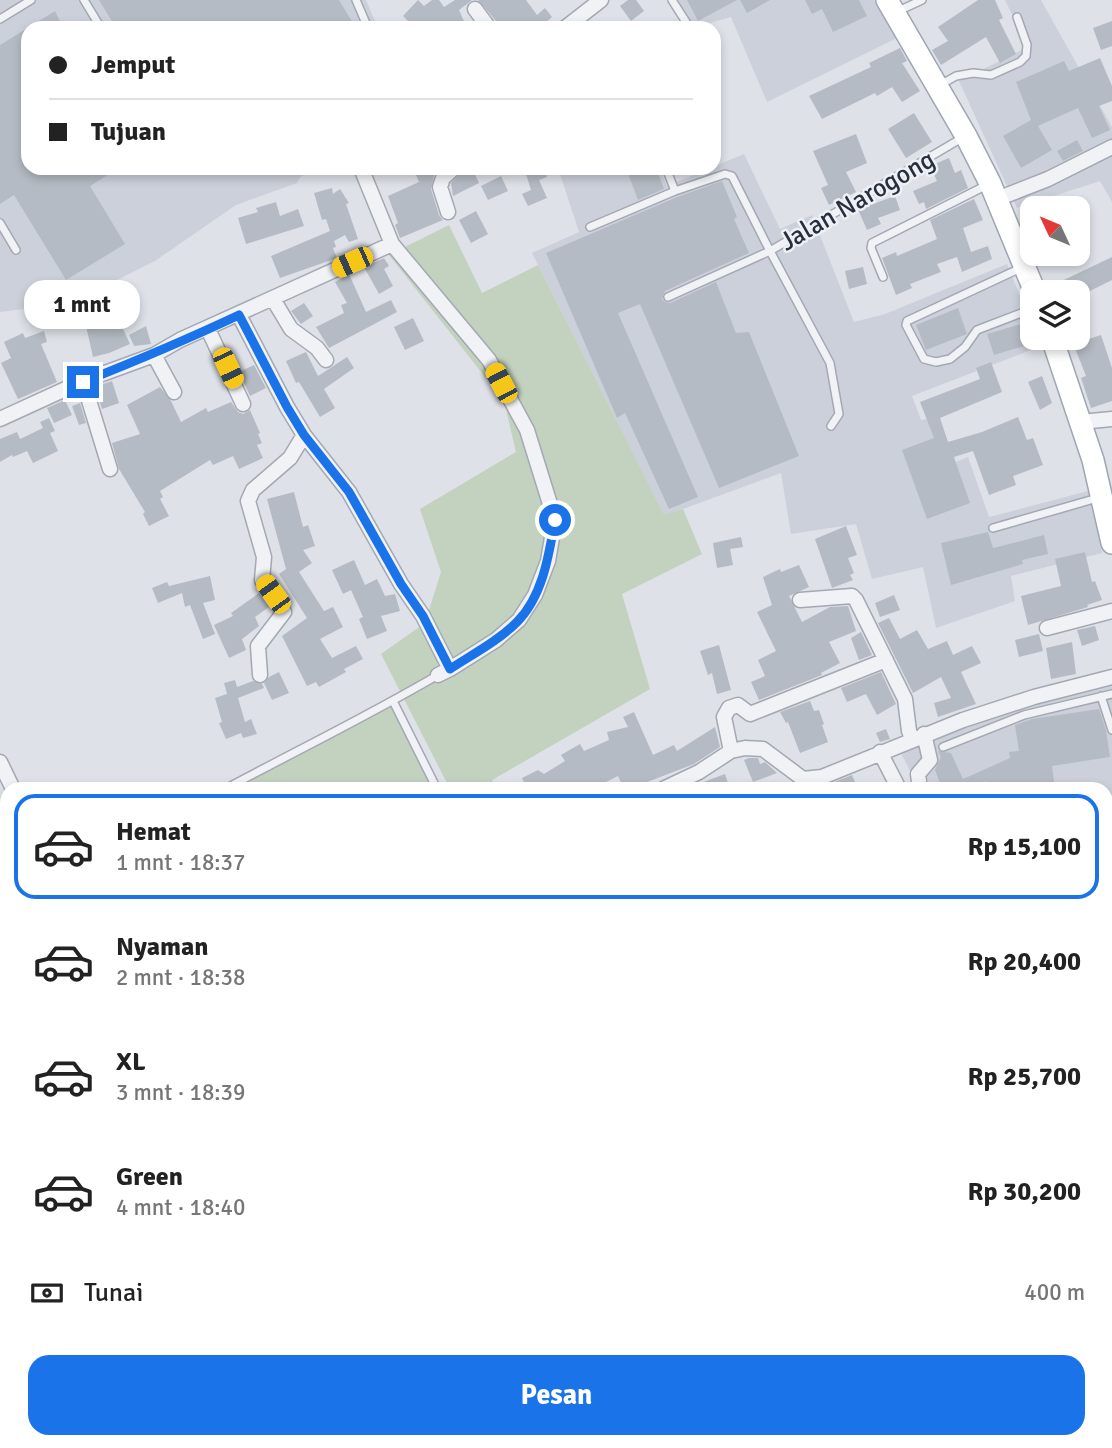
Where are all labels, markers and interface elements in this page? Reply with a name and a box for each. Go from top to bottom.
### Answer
text: Jemput [91,49,175,81]
text: Tujuan [91,116,166,148]
street label: Jalan Narogong [774,144,941,258]
north arrow [1020,196,1090,266]
map controls [1020,196,1090,350]
car [329,244,376,280]
callout: 1 mnt [25,280,141,330]
button: layers [1020,280,1090,350]
text: 1 mnt [53,290,111,319]
car [210,345,247,391]
car [482,360,521,406]
route end [67,366,99,398]
route start [539,504,571,536]
car [253,571,294,617]
icon: car [32,815,95,878]
text: Hemat [116,816,191,848]
text: Rp 15,100 [967,831,1081,863]
text: 1 mnt · 18:37 [116,848,245,877]
icon: car [32,930,95,993]
text: Nyaman [116,931,209,963]
text: Rp 20,400 [967,946,1081,978]
text: 2 mnt · 18:38 [116,963,245,992]
icon: car [32,1045,95,1108]
text: XL [116,1046,146,1078]
text: Rp 25,700 [967,1061,1081,1093]
text: 3 mnt · 18:39 [116,1078,245,1107]
icon: car [32,1160,95,1223]
text: Green [116,1161,183,1193]
text: Rp 30,200 [967,1176,1081,1208]
text: 4 mnt · 18:40 [116,1193,245,1222]
icon: cash [28,1274,66,1312]
text: Tunai [84,1277,143,1309]
text: 400 m [1024,1278,1085,1307]
button: Pesan [28,1355,1085,1435]

